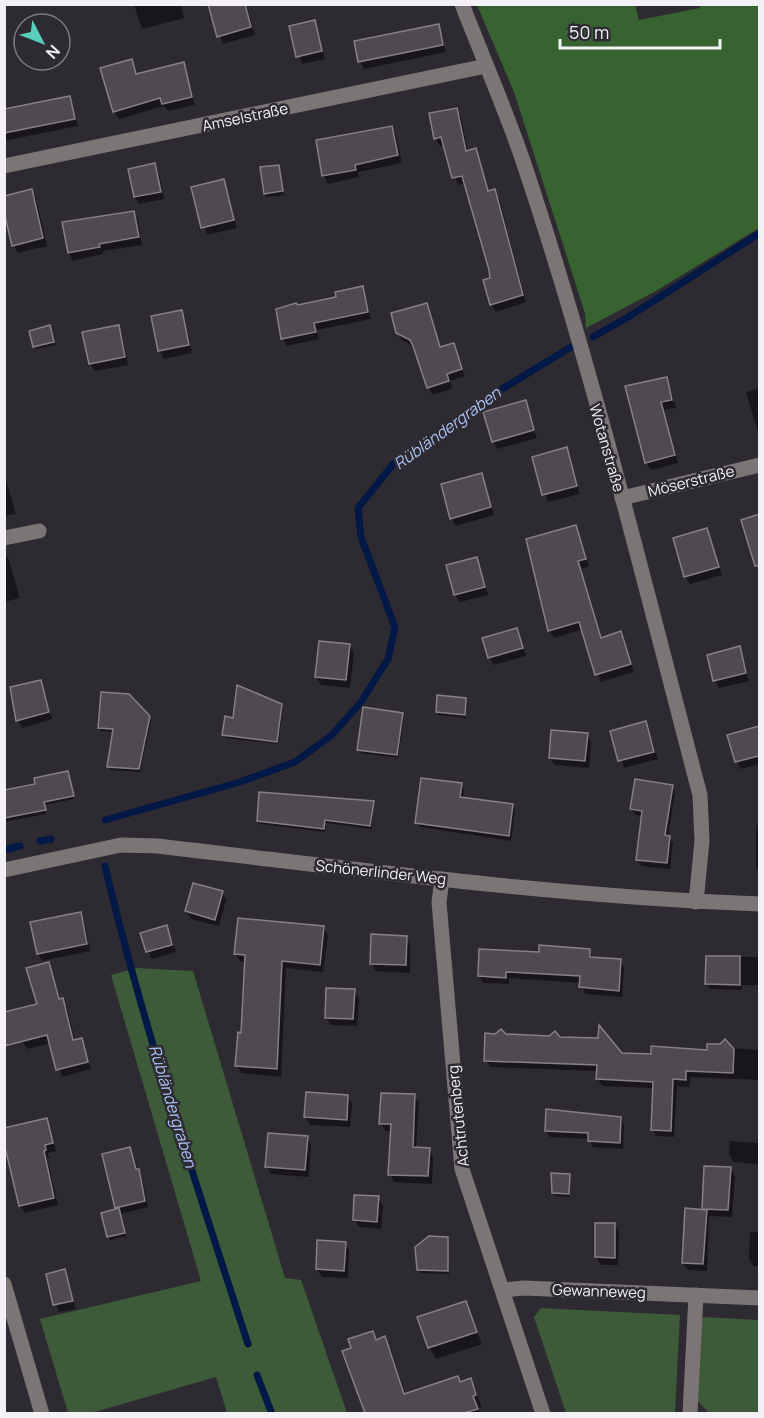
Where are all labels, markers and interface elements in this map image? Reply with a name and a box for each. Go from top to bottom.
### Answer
north arrow [12,12,72,72]
scale bar [560,12,720,50]
text: 50 m [569,20,609,44]
text: N [41,40,65,64]
street label: Amselstraße [200,98,290,136]
water label: Rübländergraben [389,381,505,474]
street label: Wotanstraße [584,402,630,495]
street label: Möserstraße [646,460,737,502]
street label: Schönerlinder Weg [315,855,447,889]
water label: Rübländergraben [144,1042,202,1171]
street label: Achtrutenberg [442,1064,474,1168]
street label: Gewanneweg [552,1279,646,1303]

